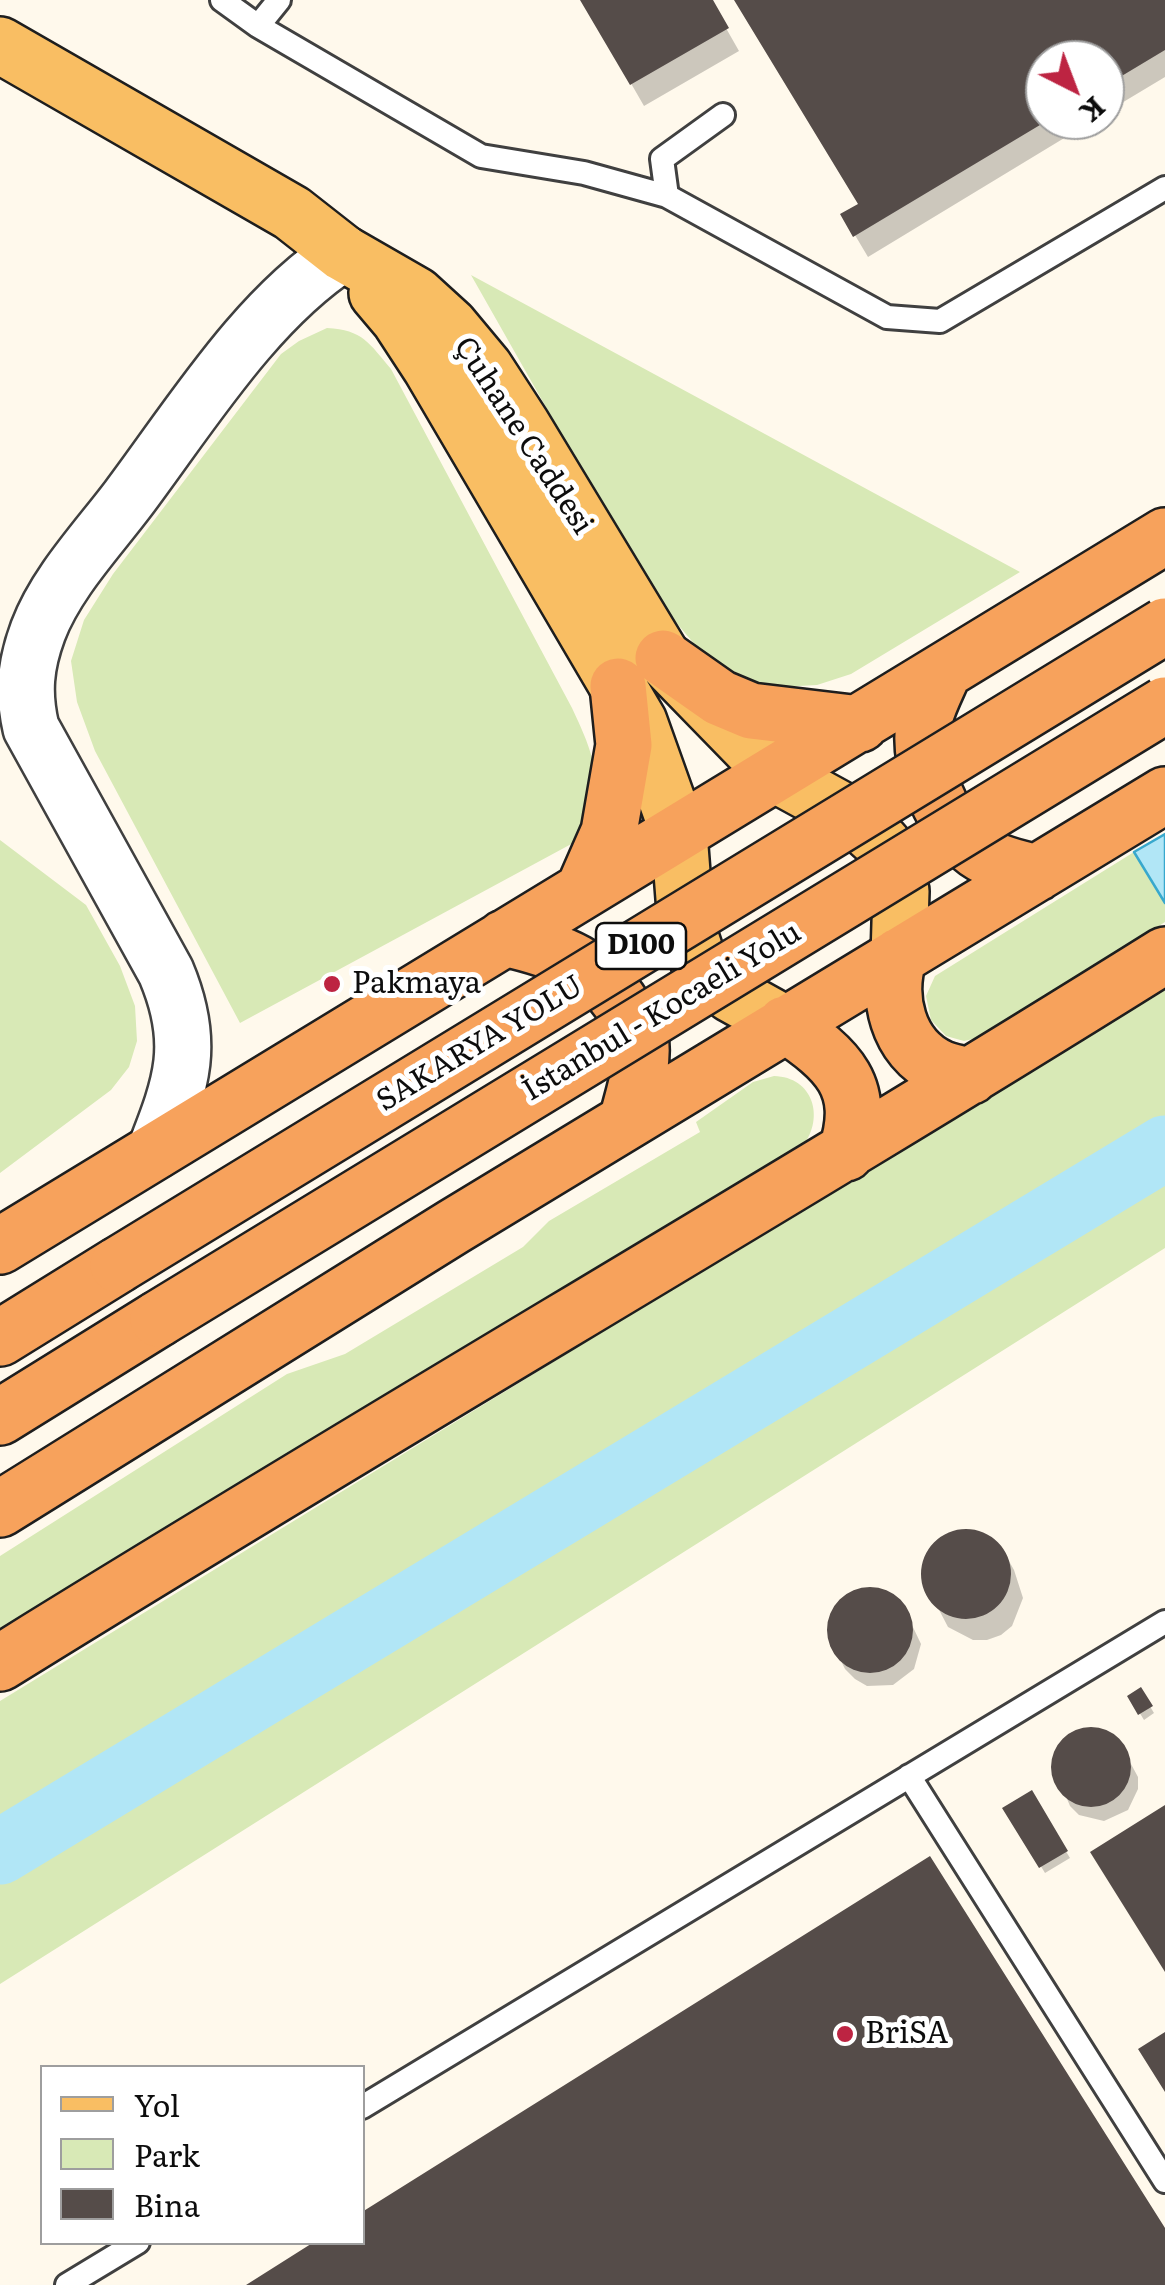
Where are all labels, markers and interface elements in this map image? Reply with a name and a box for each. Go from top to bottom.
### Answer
north arrow [1025,40,1125,140]
text: K [1072,88,1116,134]
street label: Çuhane Caddesi [446,331,600,541]
street label: İstanbul - Kocaeli Yolu [516,915,808,1109]
road number: D100 [596,923,686,969]
place label: Pakmaya [352,966,481,1002]
street label: SAKARYA YOLU [370,968,590,1120]
marker: Pakmaya [321,973,343,995]
place label: BriSA [865,2016,948,2052]
marker: BriSA [834,2023,856,2045]
legend [40,2065,365,2245]
text: Yol [134,2082,180,2126]
text: Park [134,2132,200,2176]
text: Bina [134,2182,200,2226]

